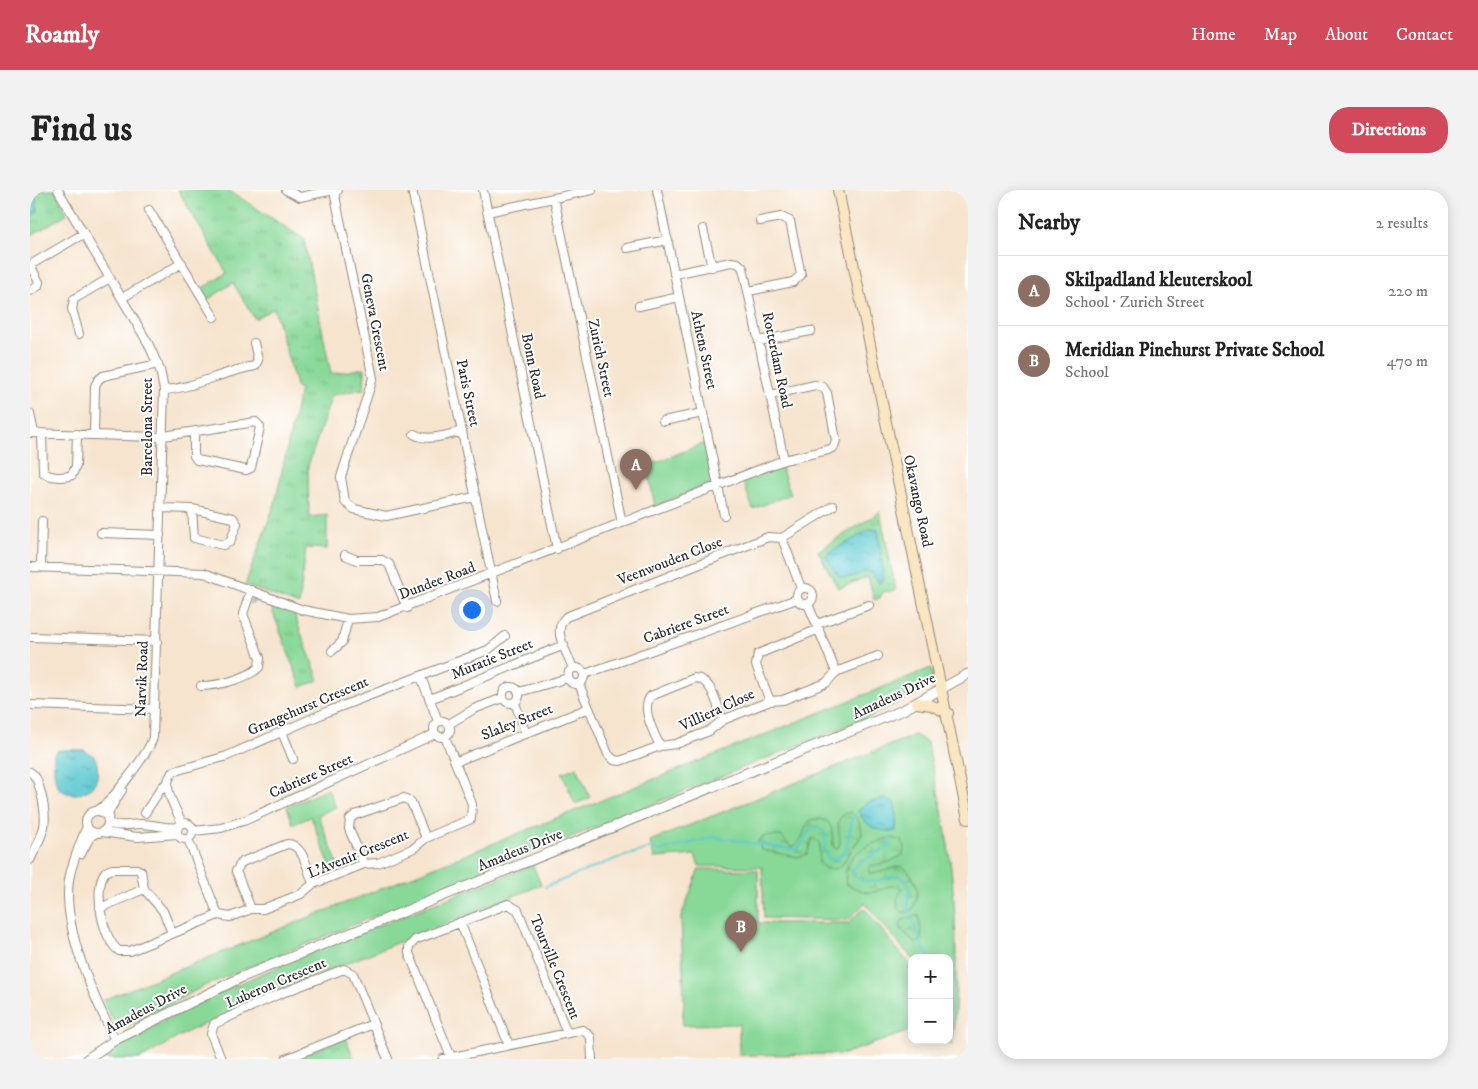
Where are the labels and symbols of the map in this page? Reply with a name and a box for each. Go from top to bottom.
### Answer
street label: Geneva Crescent [356,272,394,373]
street label: Athens Street [686,309,722,391]
street label: Rotterdam Road [758,310,797,410]
street label: Zurich Street [583,317,619,399]
street label: Bonn Road [517,331,549,401]
street label: Paris Street [452,358,484,429]
street label: Barcelona Street [138,377,157,476]
pin: A [620,449,652,490]
street label: Okavango Road [899,453,937,549]
street label: Veenwouden Close [614,532,725,590]
street label: Dundee Road [396,558,478,604]
your location [459,597,485,623]
street label: Cabriere Street [641,600,731,648]
street label: Muratie Street [448,634,536,684]
street label: Narvik Road [131,640,153,717]
street label: Amadeus Drive [849,668,939,724]
street label: Grangehurst Crescent [245,672,371,740]
street label: Villiera Close [676,684,757,736]
street label: Slaley Street [479,699,556,745]
street label: Cabriere Street [266,749,356,803]
street label: Amadeus Drive [475,824,565,876]
street label: L'Avenir Crescent [305,825,412,883]
pin: B [725,911,757,952]
street label: Tourville Crescent [525,912,585,1022]
street label: Luberon Crescent [223,953,329,1013]
street label: Amadeus Drive [102,980,190,1038]

